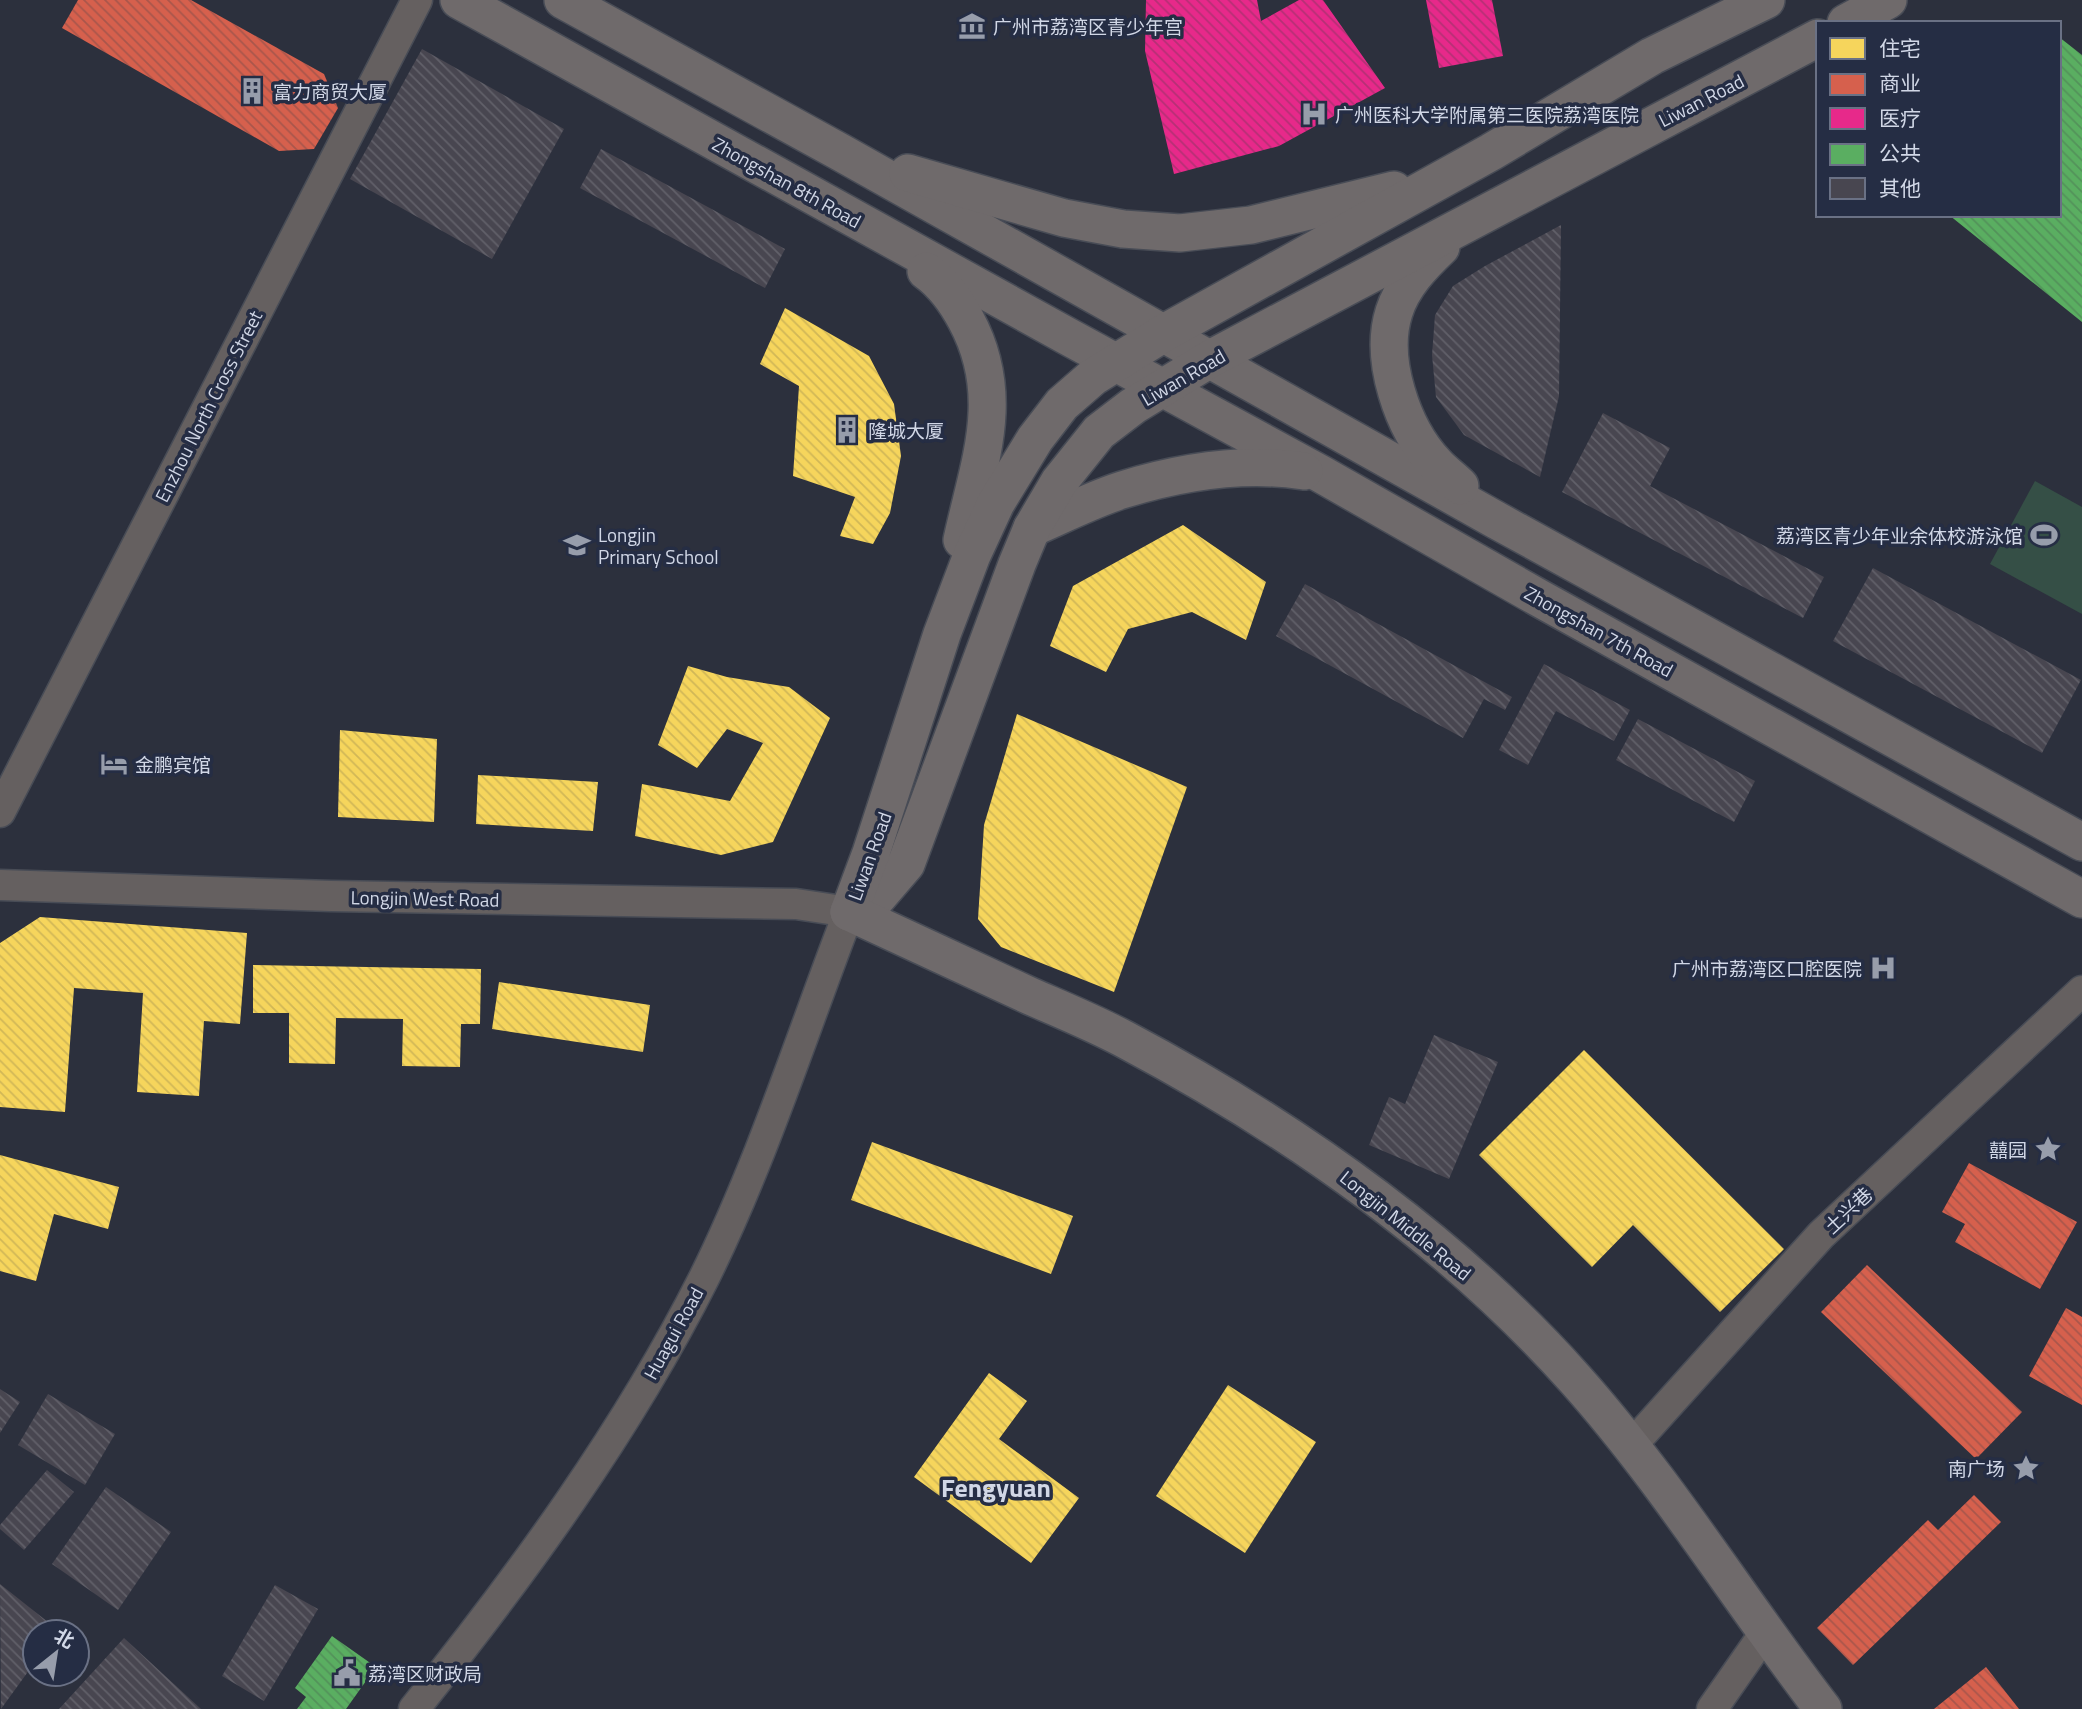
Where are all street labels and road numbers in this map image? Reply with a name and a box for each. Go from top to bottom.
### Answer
street label: Liwan Road [1653,66,1749,134]
street label: Zhongshan 8th Road [707,129,867,235]
street label: Enzhou North Cross Street [147,305,269,507]
street label: Liwan Road [1136,341,1230,413]
street label: Zhongshan 7th Road [1519,578,1679,684]
street label: Liwan Road [840,807,898,905]
street label: Longjin West Road [350,882,500,914]
street label: Longjin Middle Road [1334,1163,1478,1287]
street label: 土兴巷 [1817,1180,1879,1240]
street label: Huagui Road [636,1281,710,1385]

